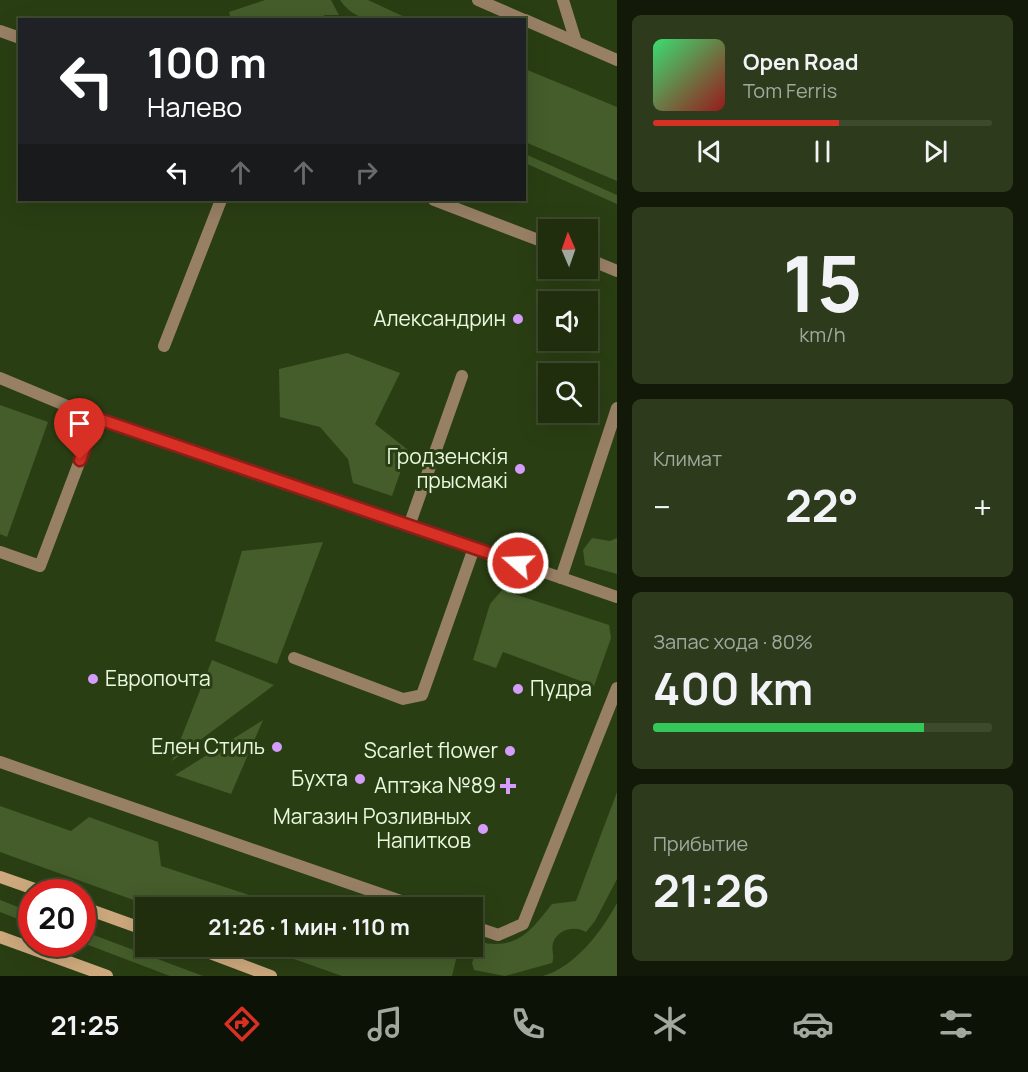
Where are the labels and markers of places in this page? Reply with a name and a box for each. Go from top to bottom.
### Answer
place label: Александрин [373,304,506,332]
marker: Александрин [511,312,525,326]
pin [54,398,105,460]
place label: Гродзенскія прысмакі [387,442,508,494]
marker: Гродзенскія прысмакі [513,462,527,476]
place label: Европочта [105,664,211,692]
marker: Европочта [86,672,100,686]
place label: Пудра [530,674,592,702]
marker: Пудра [511,682,525,696]
place label: Елен Стиль [151,732,265,760]
place label: Scarlet flower [364,736,498,764]
marker: Елен Стиль [270,740,284,754]
marker: Scarlet flower [503,744,517,758]
place label: Бухта [291,764,348,792]
place label: Аптэка №89 [374,771,496,799]
marker: Бухта [353,772,367,786]
marker: Аптэка №89 [501,779,515,793]
place label: Магазин Розливных Напитков [273,802,471,854]
marker: Магазин Розливных Напитков [476,822,490,836]

